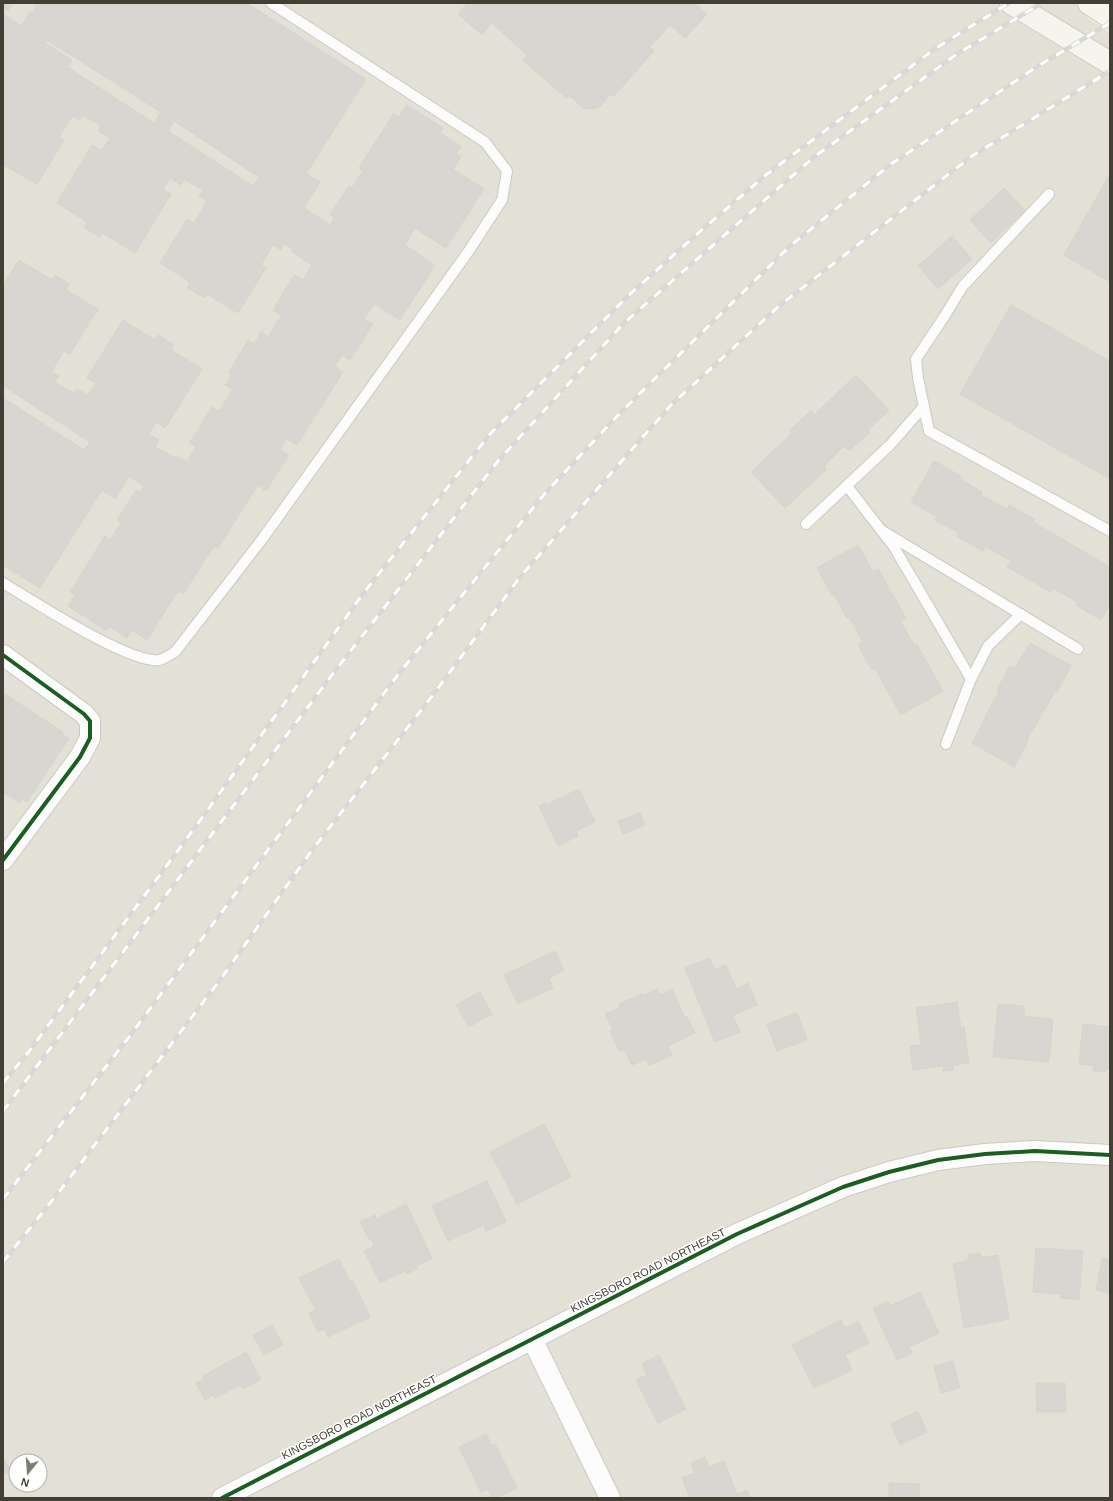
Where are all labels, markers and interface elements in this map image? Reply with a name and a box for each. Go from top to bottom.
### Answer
street label: KINGSBORO ROAD NORTHEAST [569,1225,728,1314]
street label: KINGSBORO ROAD NORTHEAST [280,1372,439,1461]
north arrow [8,1453,48,1493]
text: N [19,1476,31,1489]

